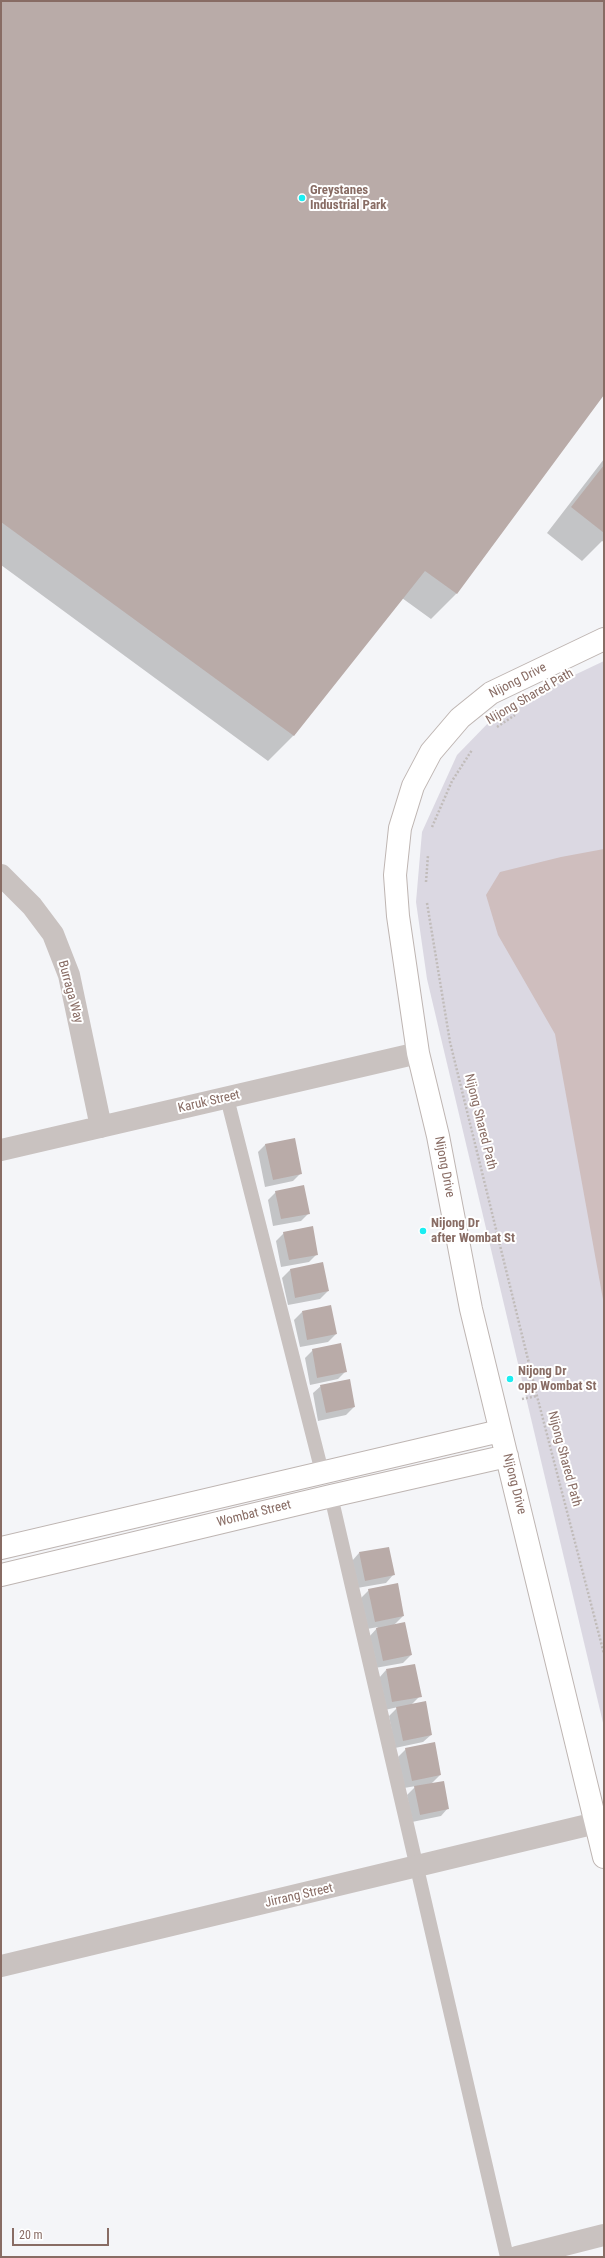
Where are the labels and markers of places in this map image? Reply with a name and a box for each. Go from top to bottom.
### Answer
place label: Greystanes Industrial Park [310,183,387,214]
marker: Greystanes Industrial Park [297,193,307,203]
place label: Nijong Dr after Wombat St [431,1216,515,1247]
marker: Nijong Dr after Wombat St [418,1226,428,1236]
place label: Nijong Dr opp Wombat St [518,1364,597,1395]
marker: Nijong Dr opp Wombat St [505,1374,515,1384]

